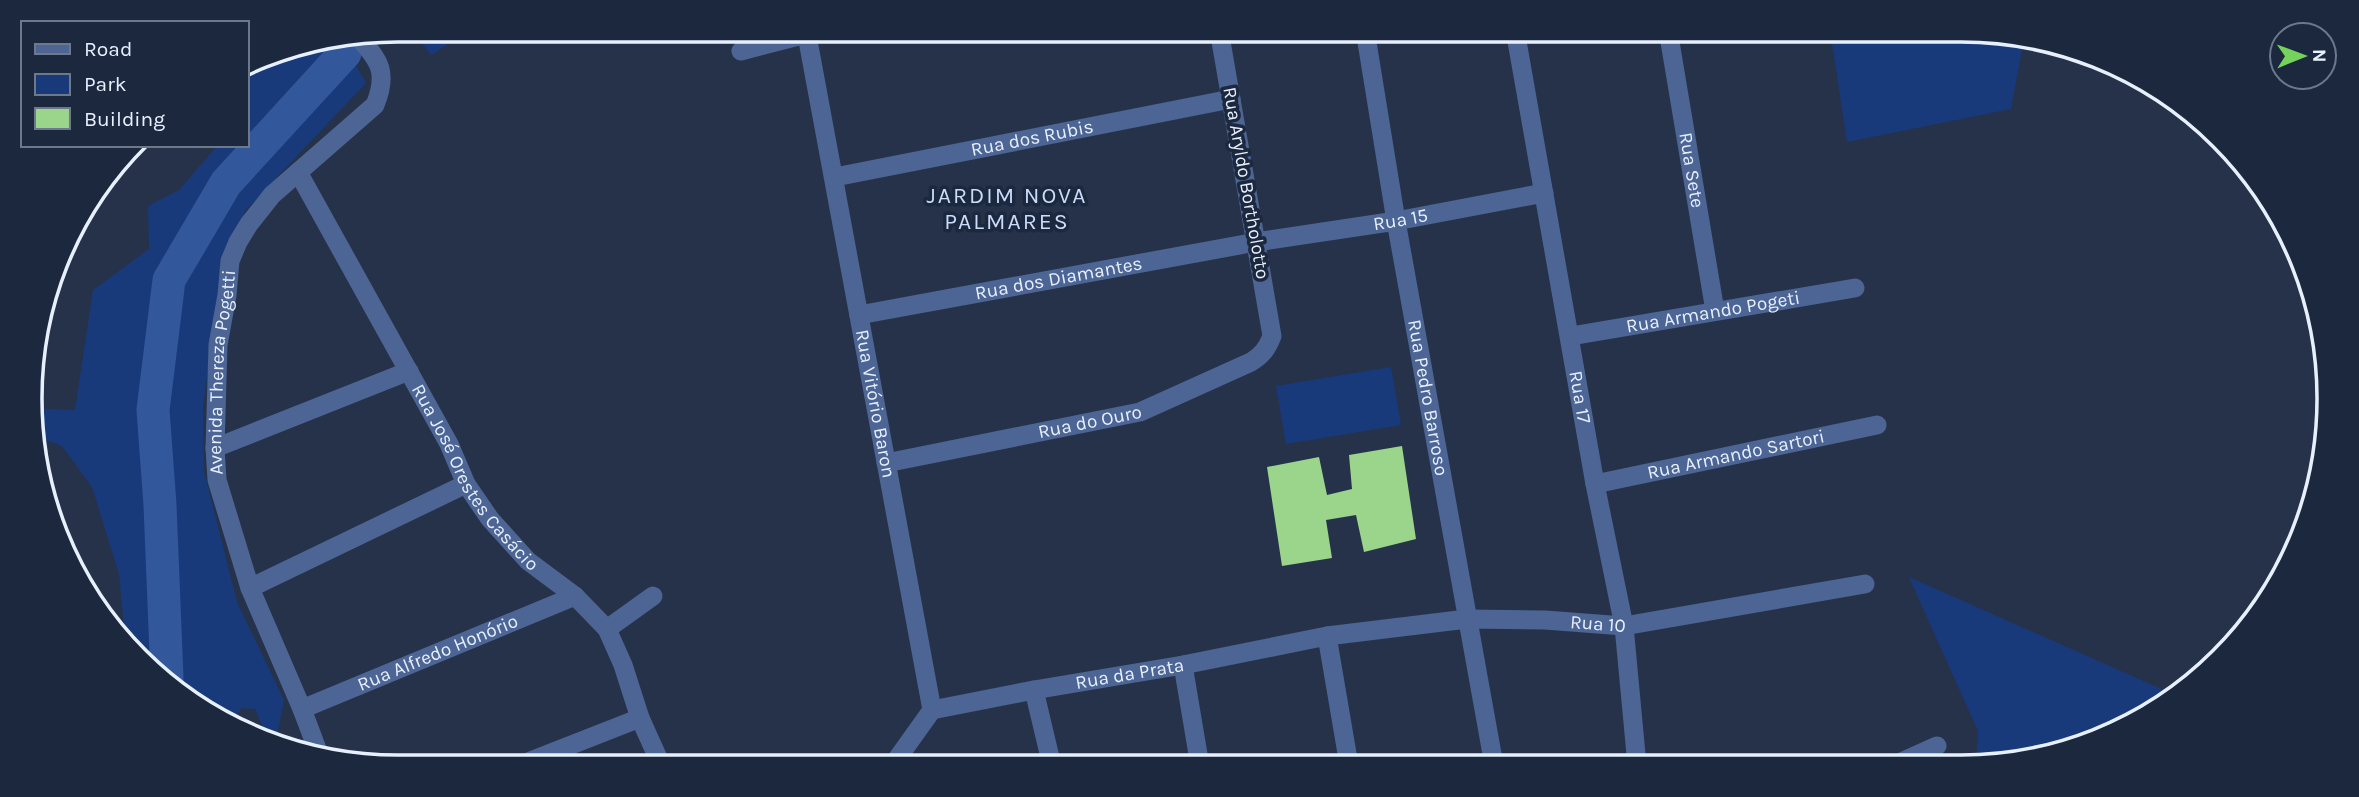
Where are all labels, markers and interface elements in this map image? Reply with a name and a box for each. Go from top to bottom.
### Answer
legend [21,21,248,147]
north arrow [2268,21,2338,91]
text: Road [84,37,132,61]
text: N [2308,49,2330,63]
text: Park [84,72,127,96]
street label: Rua Aryldo Bortholotto [1218,85,1274,281]
text: Building [84,107,165,131]
street label: Rua dos Rubis [969,115,1095,161]
street label: Rua Sete [1674,131,1709,210]
district label: JARDIM NOVA PALMARES [927,182,1087,235]
street label: Rua 15 [1372,204,1430,235]
street label: Rua dos Diamantes [973,252,1144,304]
street label: Avenida Thereza Pogetti [204,269,240,476]
street label: Rua Armando Pogeti [1624,286,1802,338]
street label: Rua Pedro Barroso [1403,318,1453,478]
street label: Rua Vitório Baron [851,328,900,480]
street label: Rua 17 [1564,369,1595,426]
street label: Rua José Orestes Casácio [407,380,543,576]
street label: Rua do Ouro [1036,401,1144,443]
street label: Rua Armando Sartori [1645,425,1827,484]
street label: Rua Alfredo Honório [354,610,521,696]
street label: Rua 10 [1569,611,1627,637]
street label: Rua da Prata [1074,654,1186,694]

